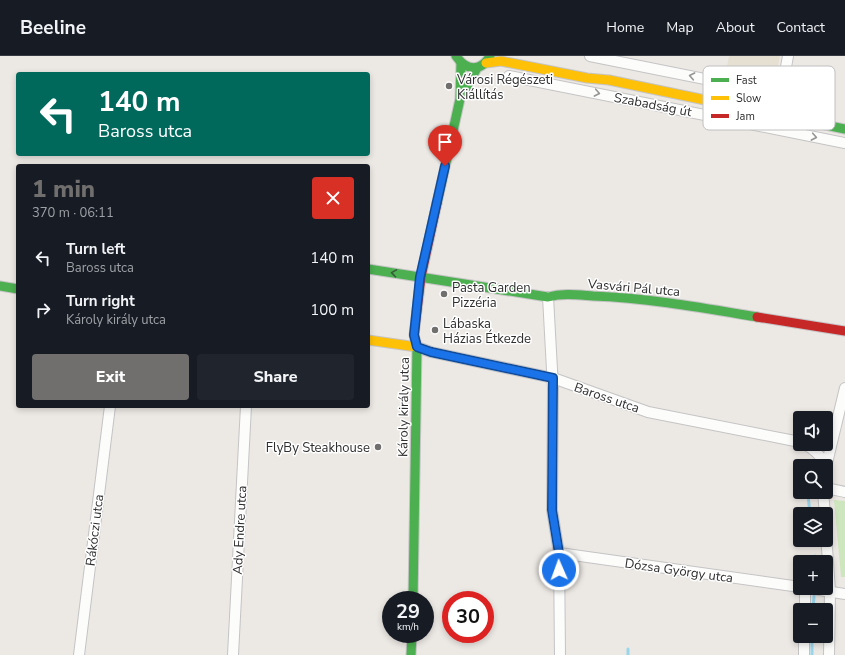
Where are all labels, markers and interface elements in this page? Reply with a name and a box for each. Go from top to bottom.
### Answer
text: Beeline [20,15,86,41]
text: Home [606,18,644,37]
text: Map [666,18,694,37]
text: About [716,18,755,37]
text: Contact [777,18,825,37]
legend [703,66,835,130]
place label: Városi Régészeti Kiállítás [456,71,553,104]
one-way arrow [689,73,695,81]
text: Fast [736,73,757,88]
marker: Városi Régészeti Kiállítás [444,81,454,91]
text: 140 m [98,83,181,121]
icon: left [32,88,84,140]
one-way arrow [594,89,601,97]
street label: Szabadság út [612,89,694,121]
text: Slow [736,91,761,106]
text: Jam [735,109,755,124]
text: Baross utca [98,119,192,143]
pin [428,125,462,166]
icon: arrive [434,131,456,153]
one-way arrow [811,132,817,140]
text: 1 min [32,173,95,205]
button: close [312,177,354,219]
text: 370 m · 06:11 [32,204,114,222]
text: Turn left [66,239,125,259]
icon: left [32,247,54,269]
text: 140 m [310,248,354,268]
text: Baross utca [66,259,134,277]
one-way arrow [391,269,397,278]
street label: Vasvári Pál utca [586,275,681,301]
place label: Pasta Garden Pizzéria [452,279,531,312]
marker: Pasta Garden Pizzéria [439,289,449,299]
text: Turn right [66,291,135,311]
icon: right [32,299,54,321]
text: 100 m [310,300,354,320]
text: Károly király utca [66,311,166,329]
place label: Lábaska Házias Étkezde [443,315,531,348]
marker: Lábaska Házias Étkezde [430,325,440,335]
button: Exit [32,354,189,400]
button: Share [197,354,354,400]
street label: Károly király utca [394,357,414,457]
street label: Baross utca [572,378,642,418]
map controls [793,411,833,643]
button: sound [793,411,833,451]
place label: FlyBy Steakhouse [266,439,370,457]
marker: FlyBy Steakhouse [373,442,383,452]
button: search [793,459,833,499]
street label: Ady Endre utca [229,485,251,575]
street label: Rákóczi utca [82,493,108,567]
button: layers [793,507,833,547]
position arrow [538,549,580,591]
street label: Dózsa György utca [623,554,734,588]
button: + [793,555,833,595]
speed limit sign: 30 [442,591,494,643]
text: 29 [396,598,420,625]
button: − [793,603,833,643]
text: km/h [397,620,419,634]

